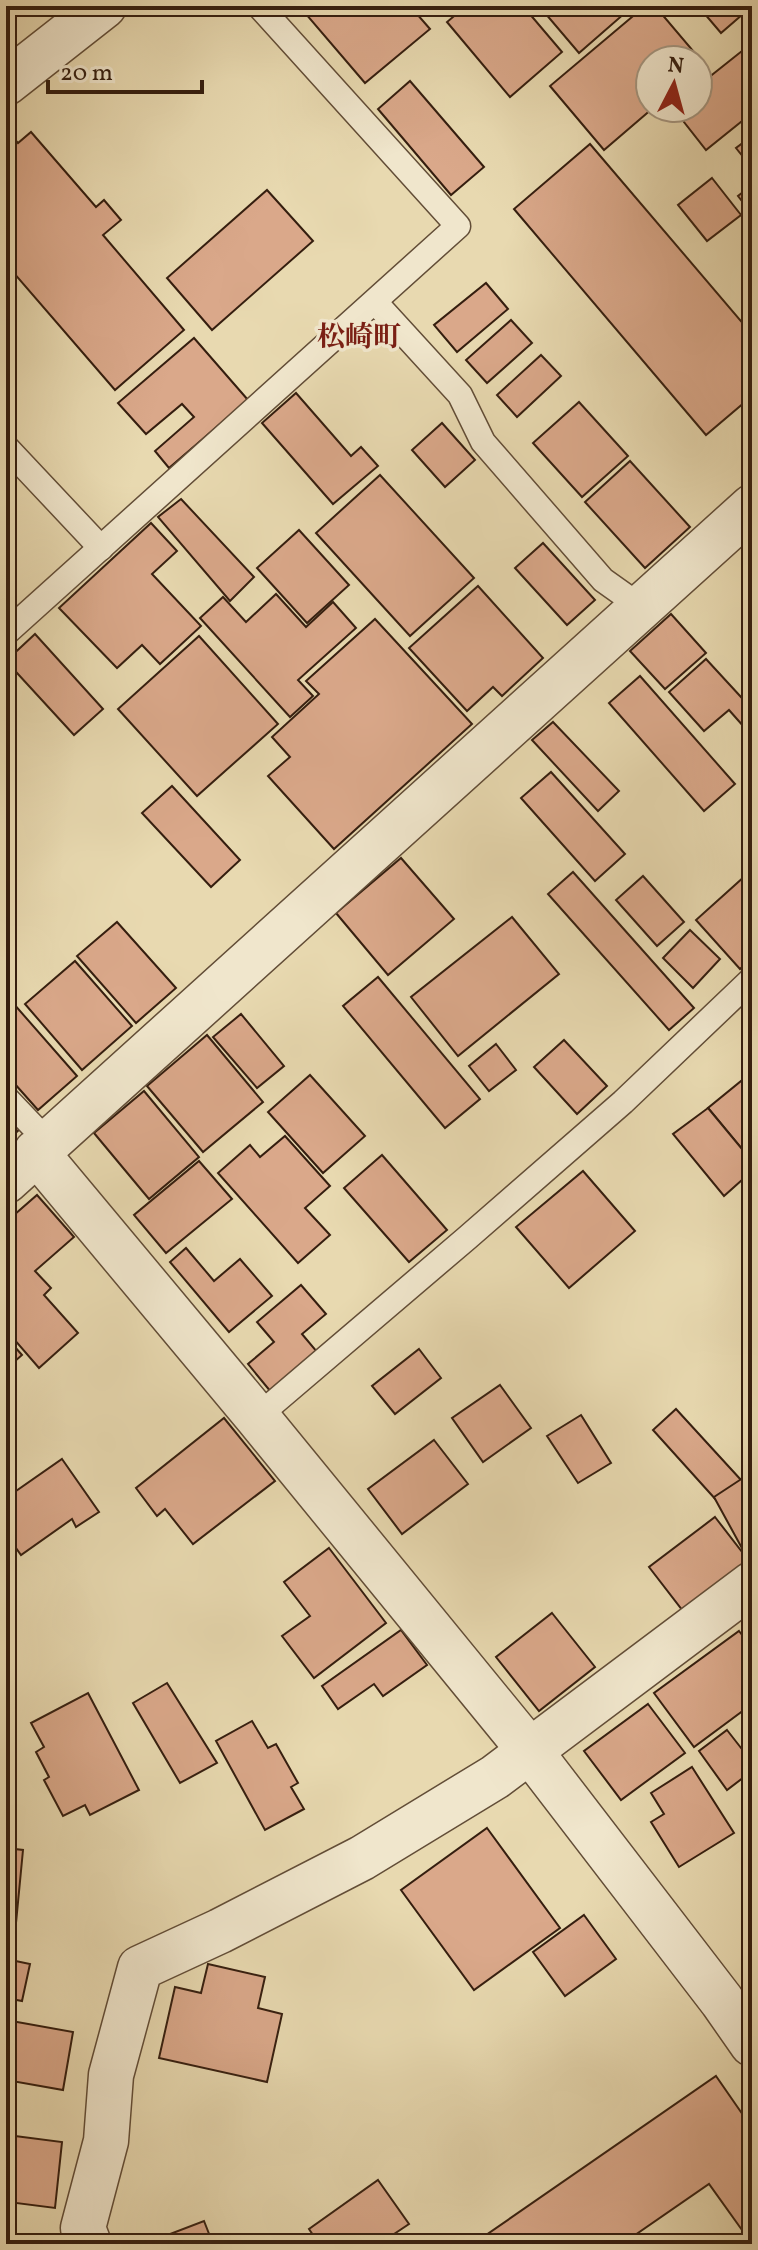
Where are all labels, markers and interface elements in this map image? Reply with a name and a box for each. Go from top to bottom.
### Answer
scale bar [48,44,202,94]
north arrow [634,44,714,124]
text: N [666,50,685,83]
text: 20 m [60,57,113,91]
district label: 松崎町 [317,319,401,358]

